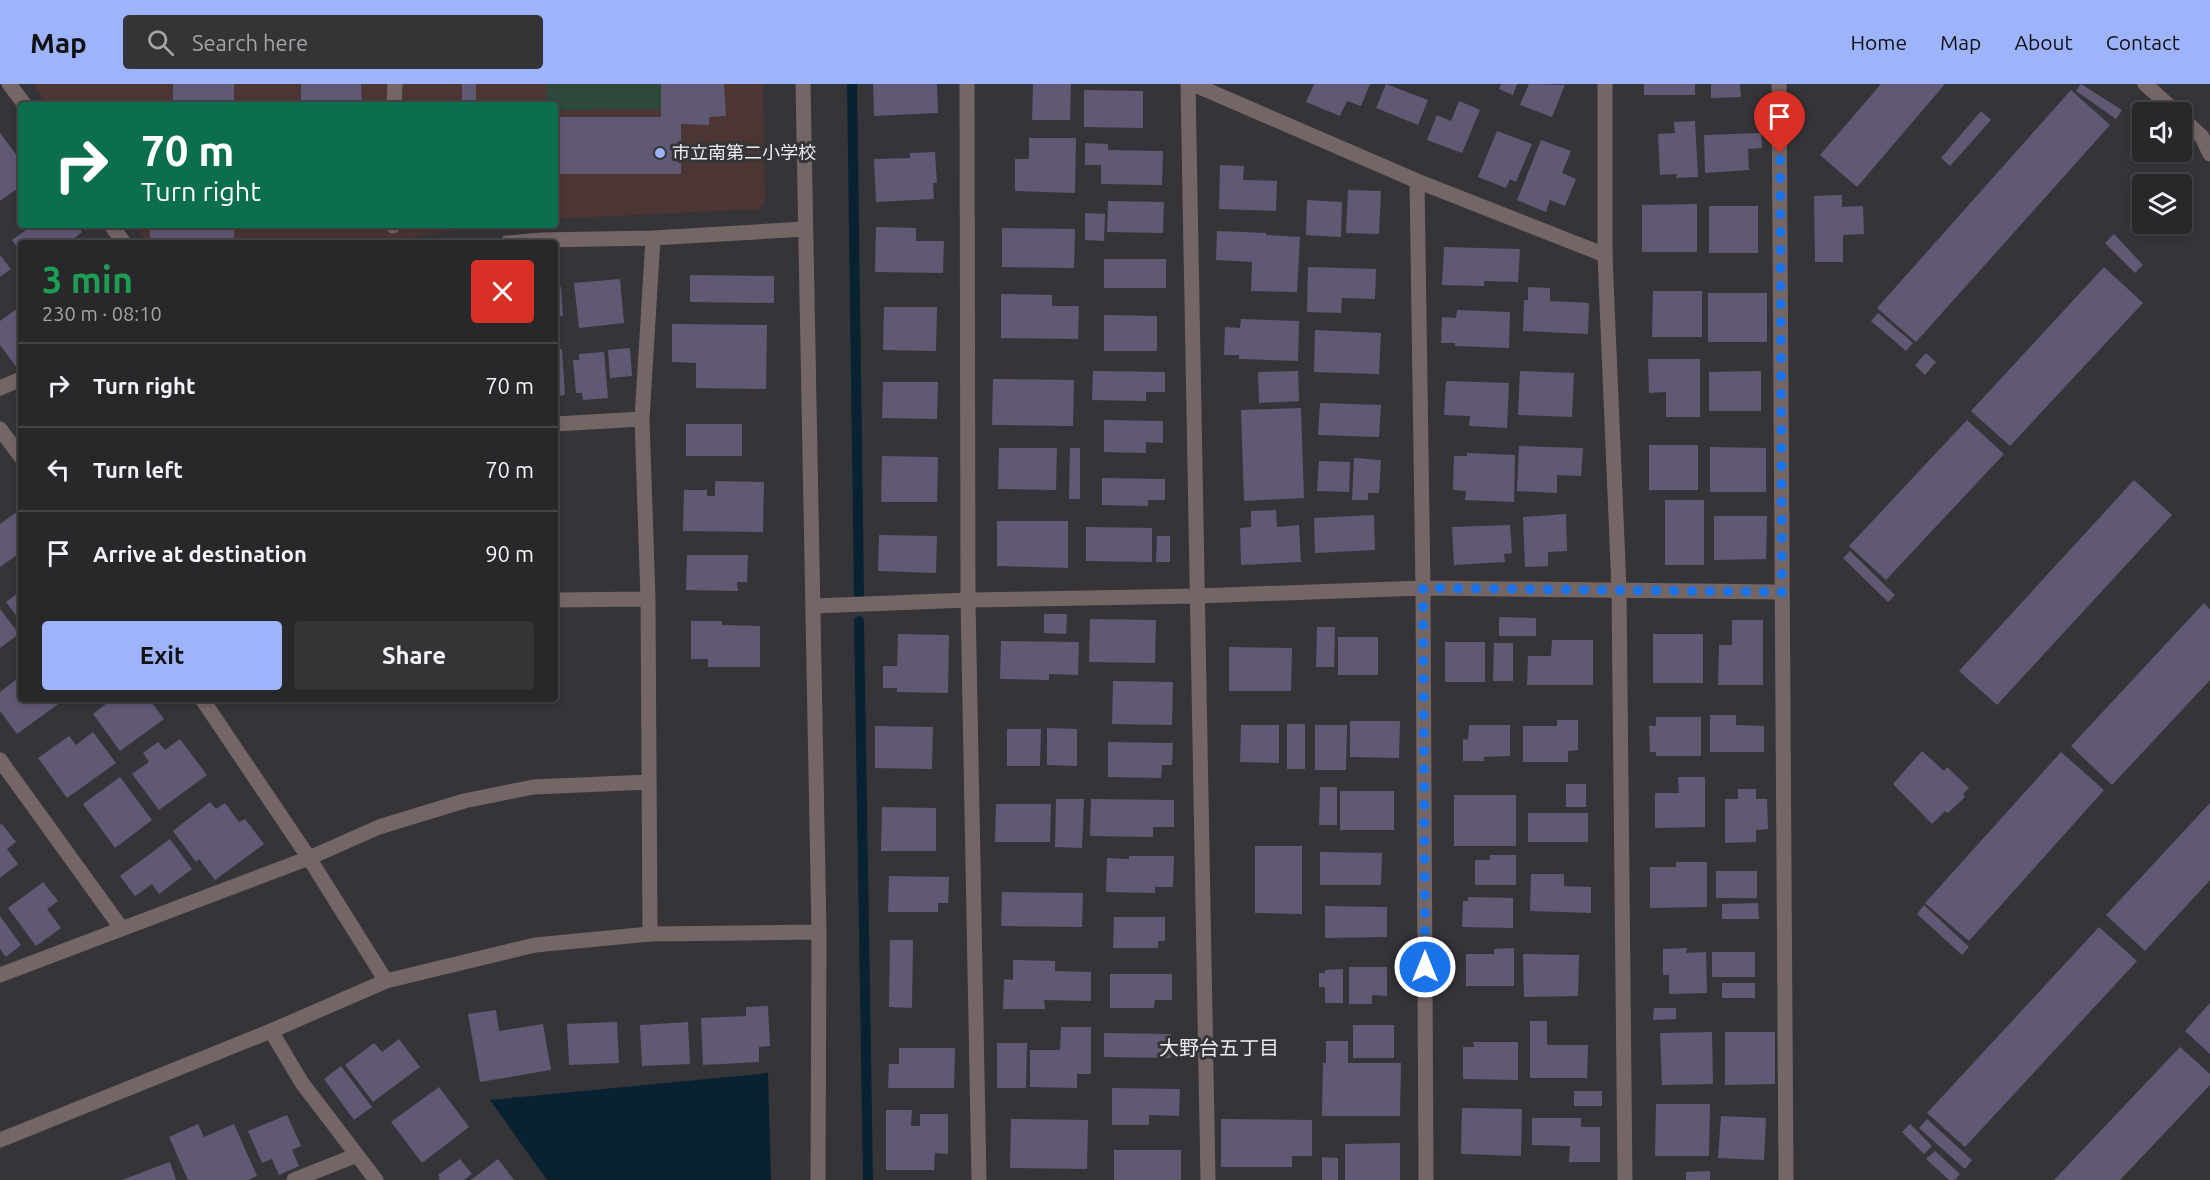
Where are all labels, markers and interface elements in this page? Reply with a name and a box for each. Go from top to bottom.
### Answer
search box [123,15,543,69]
icon: search [144,26,177,59]
text: Map [30,27,87,58]
text: Search here [192,30,308,55]
text: Home [1850,30,1907,54]
text: Map [1940,30,1981,54]
text: About [2014,30,2073,54]
text: Contact [2106,30,2180,54]
pin [1754,91,1805,153]
icon: arrive [1763,100,1796,133]
map controls [2132,102,2192,234]
button: sound [2132,102,2192,162]
icon: right [42,126,120,204]
text: 70 m [141,127,235,174]
place label: 市立南第二小学校 [672,142,816,162]
marker: 市立南第二小学校 [653,146,667,160]
button: layers [2132,174,2192,234]
text: Turn right [141,176,261,206]
text: 3 min [42,259,133,300]
button: close [471,260,534,323]
text: 230 m · 08:10 [42,302,162,325]
icon: right [42,369,75,402]
text: Turn right [93,373,195,398]
text: 70 m [485,373,534,398]
icon: left [42,453,75,486]
text: Turn left [93,457,183,482]
text: 70 m [485,457,534,482]
icon: arrive [42,537,75,570]
text: Arrive at destination [93,541,307,566]
text: 90 m [485,541,534,566]
button: Exit [42,621,282,690]
button: Share [294,621,534,690]
position arrow [1393,935,1457,999]
district label: 大野台五丁目 [1159,1036,1279,1059]

